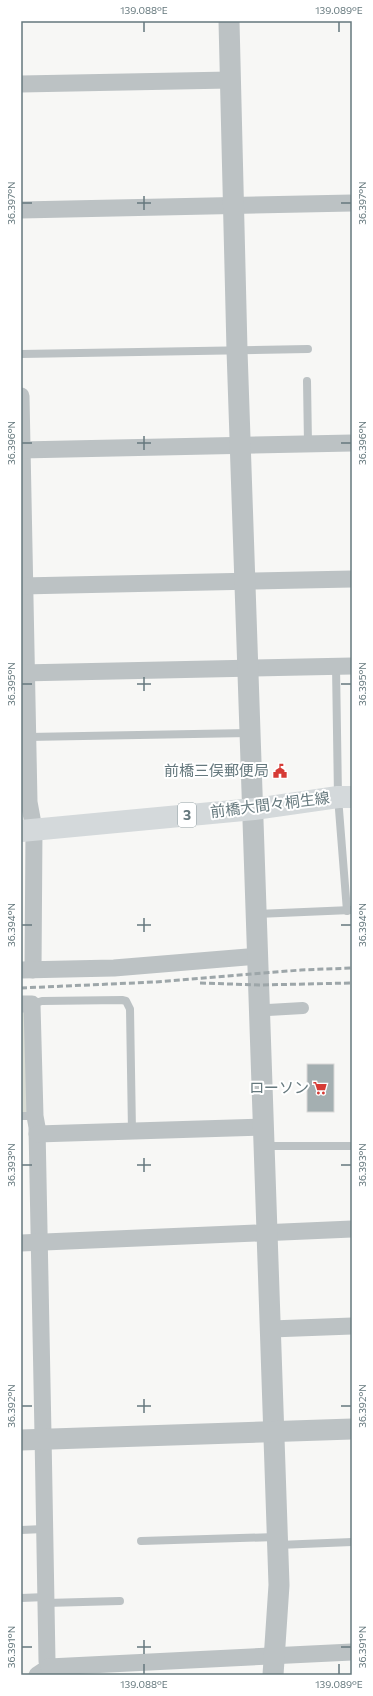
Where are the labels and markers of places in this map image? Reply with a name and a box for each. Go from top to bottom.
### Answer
place label: 前橋三俣郵便局 [164,761,269,779]
public building icon: 前橋三俣郵便局 [272,763,288,779]
place label: ローソン [249,1078,309,1096]
supermarket icon: ローソン [312,1080,328,1096]

